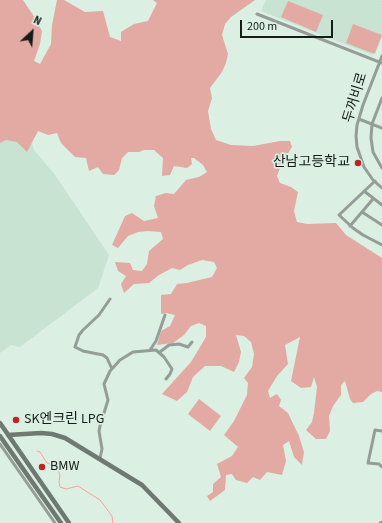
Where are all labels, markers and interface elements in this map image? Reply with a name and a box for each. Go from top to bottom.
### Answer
north arrow [12,12,52,52]
text: N [31,12,44,29]
scale bar [242,12,335,38]
text: 200 m [247,18,277,35]
street label: 두꺼비로 [340,71,372,125]
place label: 산남고등학교 [273,155,350,171]
marker: 산남고등학교 [353,158,363,168]
place label: SK엔크린 LPG [24,412,104,428]
marker: SK엔크린 LPG [11,415,21,425]
place label: BMW [50,459,79,475]
marker: BMW [37,462,47,472]

